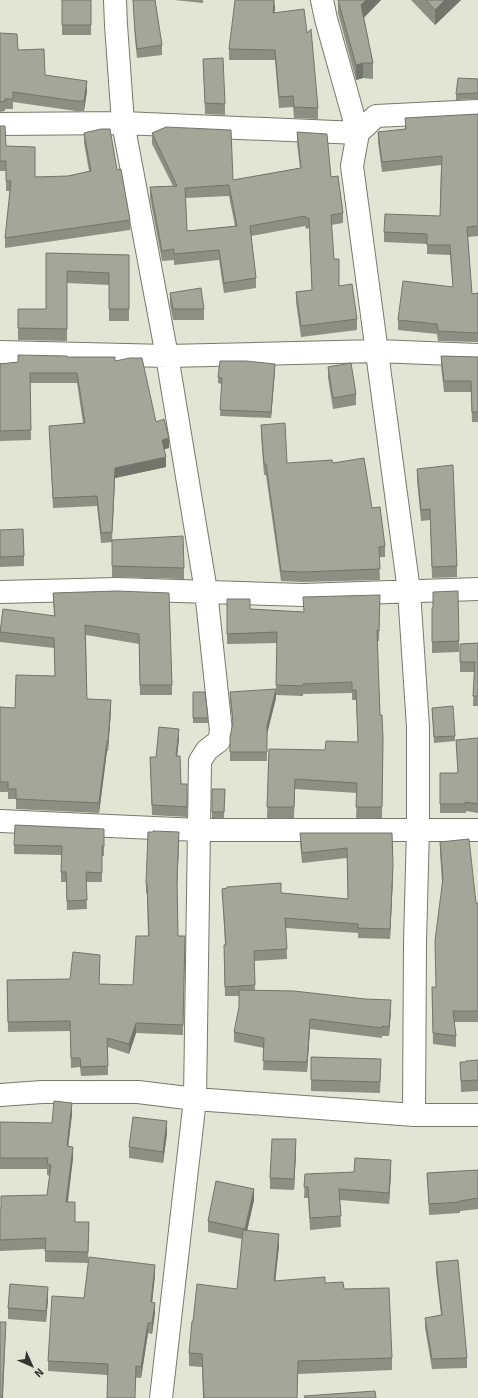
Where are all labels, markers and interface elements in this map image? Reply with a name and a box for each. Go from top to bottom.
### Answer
north arrow [12,1346,52,1386]
text: N [31,1365,46,1380]

